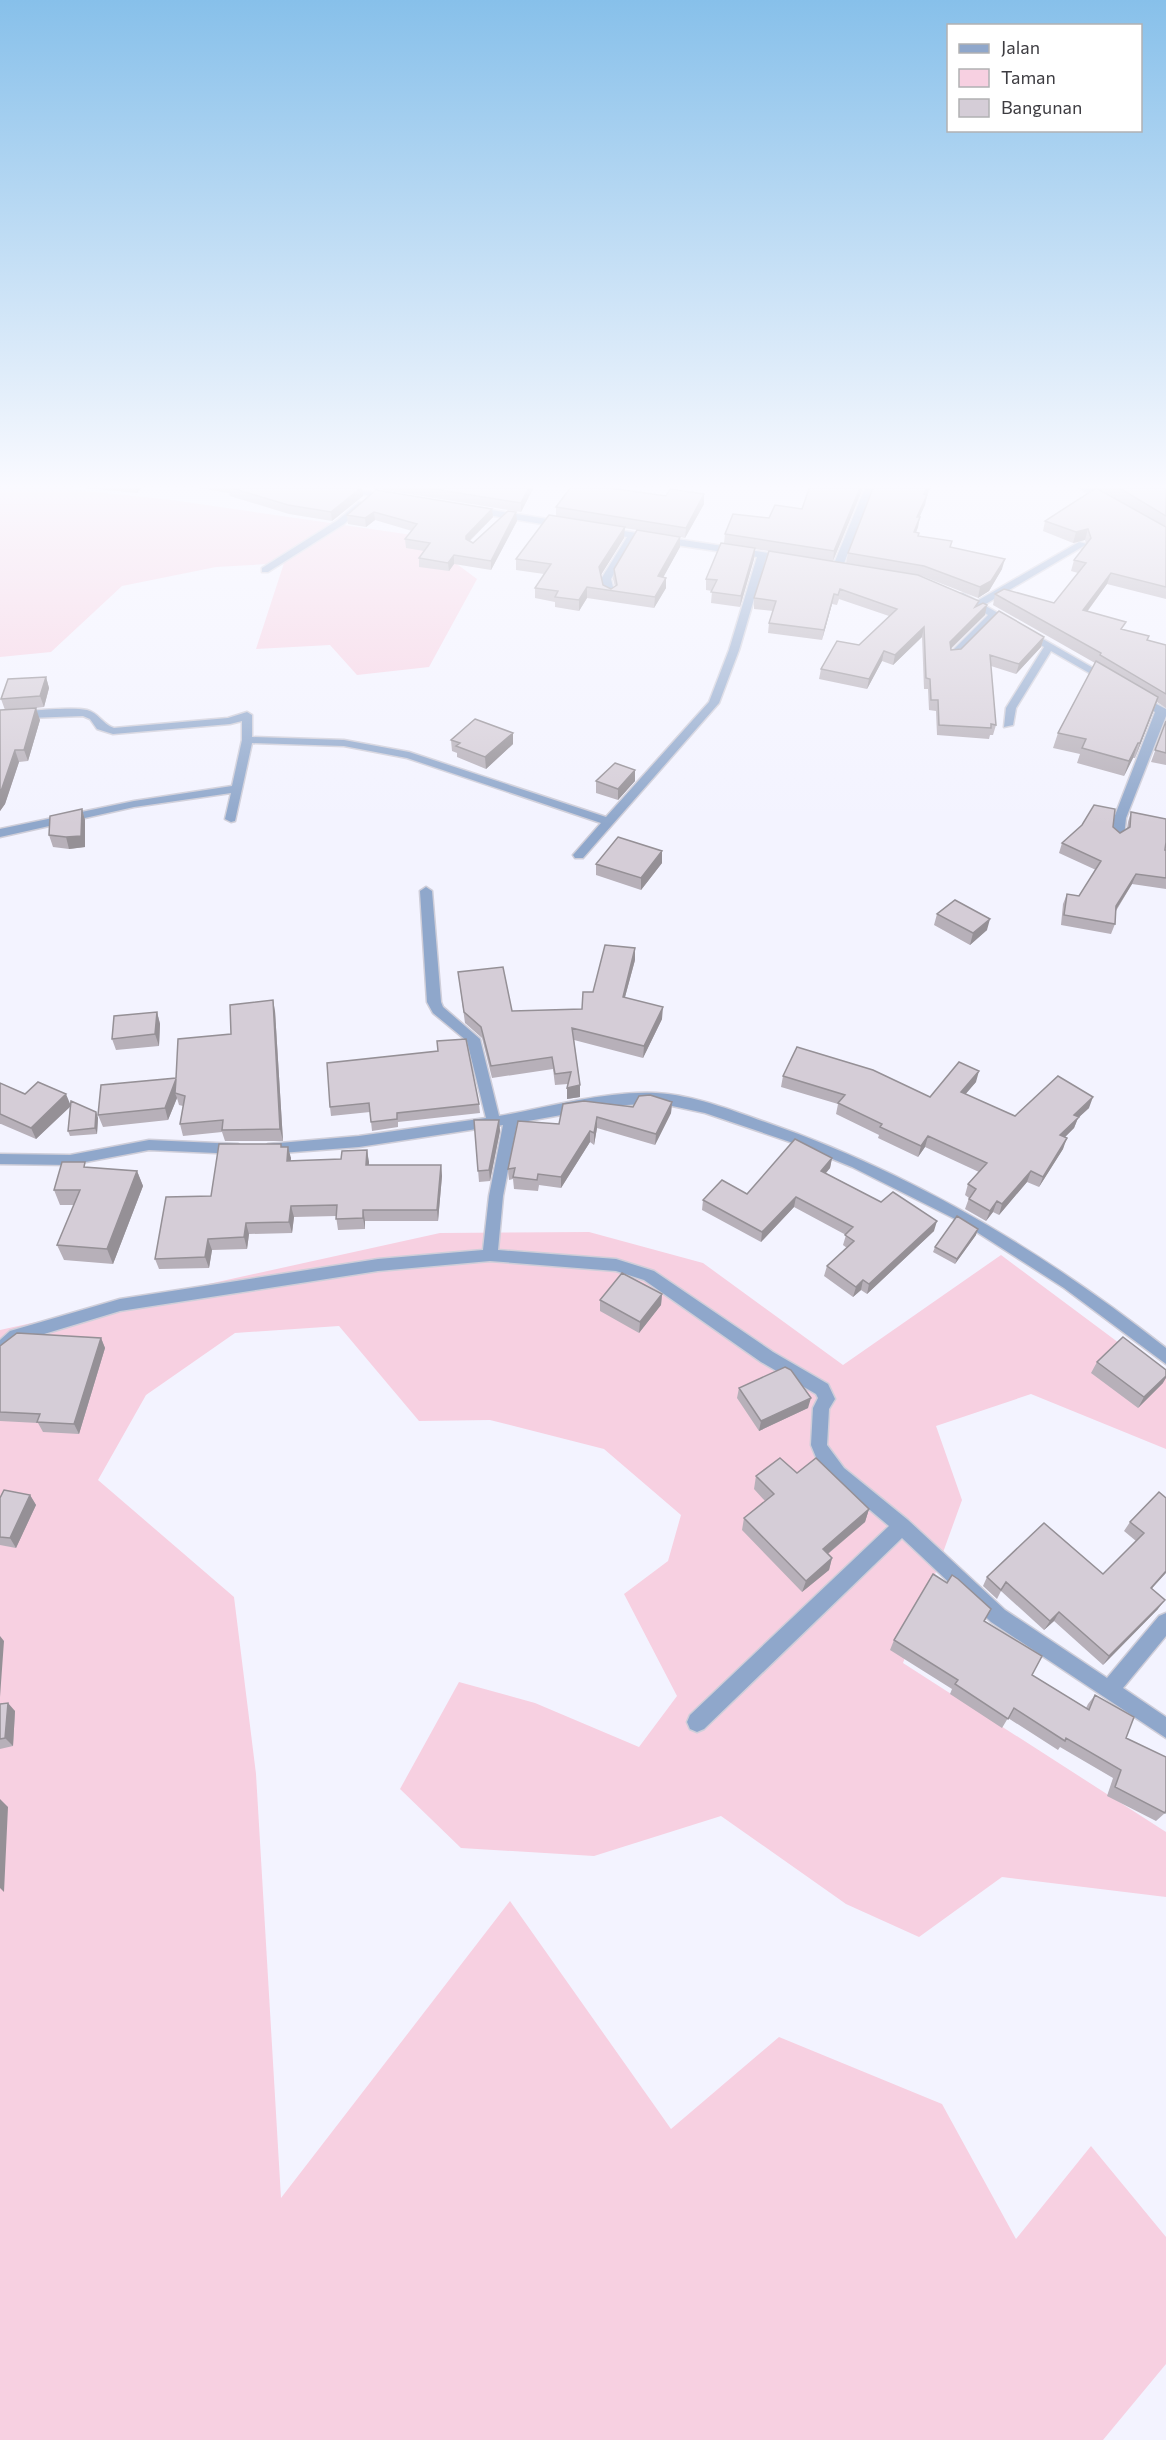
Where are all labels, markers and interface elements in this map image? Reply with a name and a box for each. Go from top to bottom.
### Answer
legend [947,24,1142,132]
text: Jalan [1001,36,1040,58]
text: Taman [1001,66,1056,88]
text: Bangunan [1001,96,1082,118]

